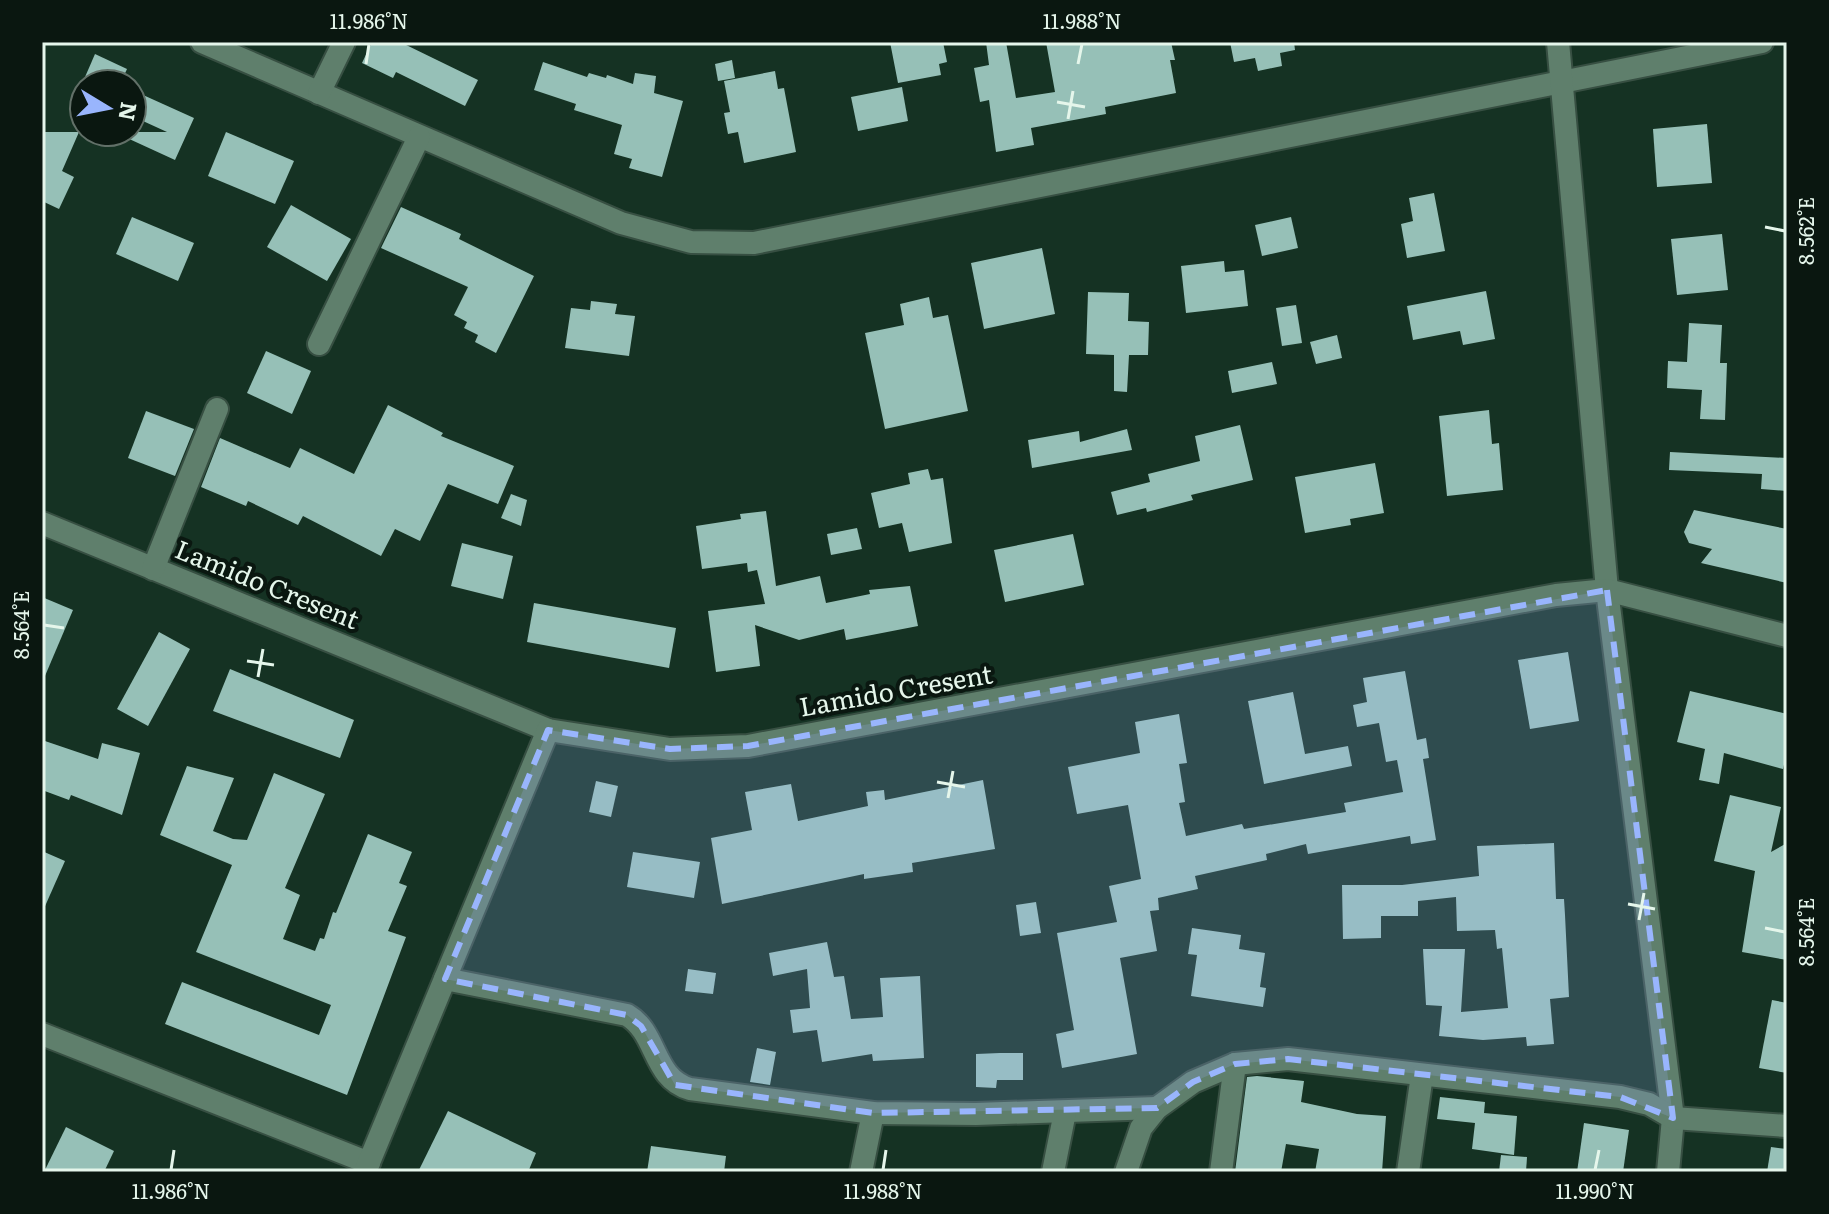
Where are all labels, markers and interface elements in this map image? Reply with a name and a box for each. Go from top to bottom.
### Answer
text: 11.986°N [330,5,408,35]
text: 11.988°N [1043,5,1121,35]
north arrow [68,68,148,148]
text: N [111,100,147,124]
text: 8.562°E [1790,197,1820,265]
street label: Lamido Cresent [170,528,366,638]
text: 8.564°E [5,591,35,659]
street label: Lamido Cresent [796,652,996,725]
text: 8.564°E [1790,898,1820,966]
text: 11.986°N [132,1175,210,1205]
text: 11.988°N [844,1175,922,1205]
text: 11.990°N [1556,1175,1634,1205]

